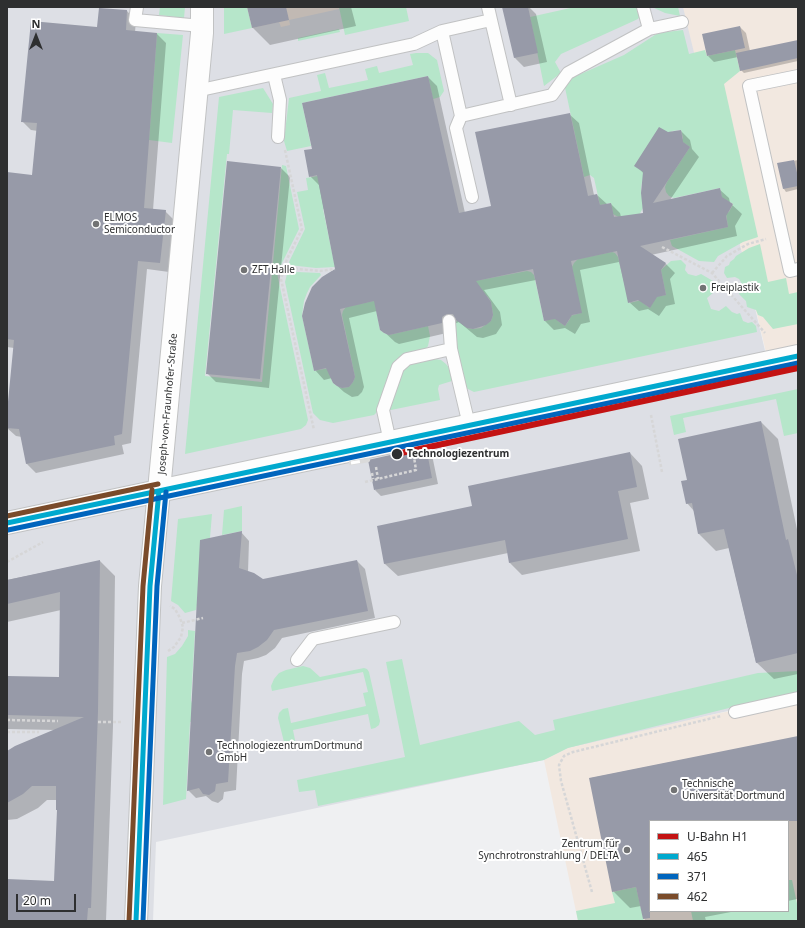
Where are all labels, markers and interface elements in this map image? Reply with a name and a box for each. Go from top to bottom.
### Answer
north arrow [16,16,56,56]
text: N [32,16,40,31]
place label: ELMOS Semiconductor [104,212,175,236]
marker: ELMOS Semiconductor [91,219,101,229]
place label: ZFT Halle [252,264,295,276]
marker: ZFT Halle [239,265,249,275]
place label: Freiplastik [711,282,759,294]
marker: Freiplastik [698,283,708,293]
street label: Joseph-von-Fraunhofer-Straße [156,333,180,475]
marker: Technologiezentrum [390,447,404,461]
place label: Technologiezentrum [407,448,509,460]
place label: TechnologiezentrumDortmund GmbH [217,740,362,764]
marker: TechnologiezentrumDortmund GmbH [204,747,214,757]
place label: Technische Universität Dortmund [682,778,785,802]
marker: Technische Universität Dortmund [669,785,679,795]
legend [649,820,789,912]
text: U-Bahn H1 [687,828,748,845]
place label: Zentrum für Synchrotronstrahlung / DELTA [478,838,619,862]
marker: Zentrum für Synchrotronstrahlung / DELTA [622,845,632,855]
text: 465 [687,848,708,865]
text: 371 [687,868,708,885]
scale bar [18,886,78,912]
text: 462 [687,888,708,905]
text: 20 m [23,892,51,909]

